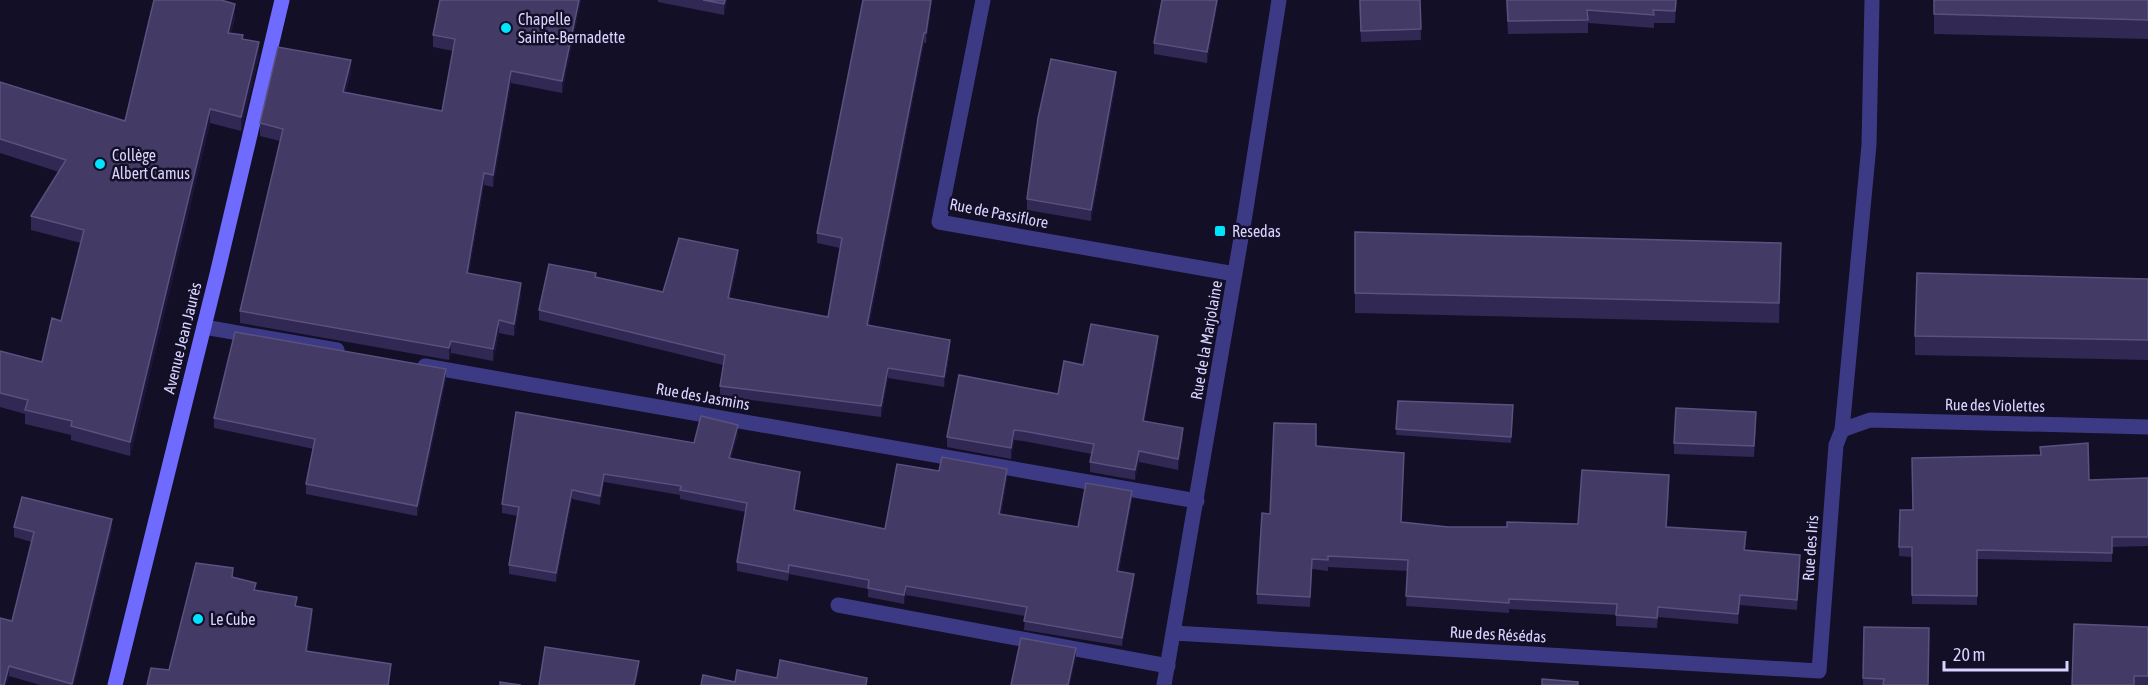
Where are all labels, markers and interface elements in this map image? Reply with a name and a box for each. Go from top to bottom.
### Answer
place label: Chapelle Sainte-Bernadette [518,10,625,46]
marker: Chapelle Sainte-Bernadette [499,21,513,35]
place label: Collège Albert Camus [112,146,190,182]
marker: Collège Albert Camus [93,157,107,171]
street label: Rue de Passiflore [948,195,1050,231]
place label: Resedas [1232,222,1281,240]
marker: Resedas [1213,224,1227,238]
street label: Rue de la Marjolaine [1187,279,1226,401]
street label: Avenue Jean Jaurès [159,280,205,396]
street label: Rue des Jasmins [655,379,752,413]
street label: Rue des Violettes [1945,395,2046,415]
street label: Rue des Iris [1799,514,1821,582]
place label: Le Cube [210,610,255,628]
marker: Le Cube [191,612,205,626]
street label: Rue des Résédas [1449,622,1547,646]
scale bar [1944,634,2067,672]
text: 20 m [1953,644,1985,665]

